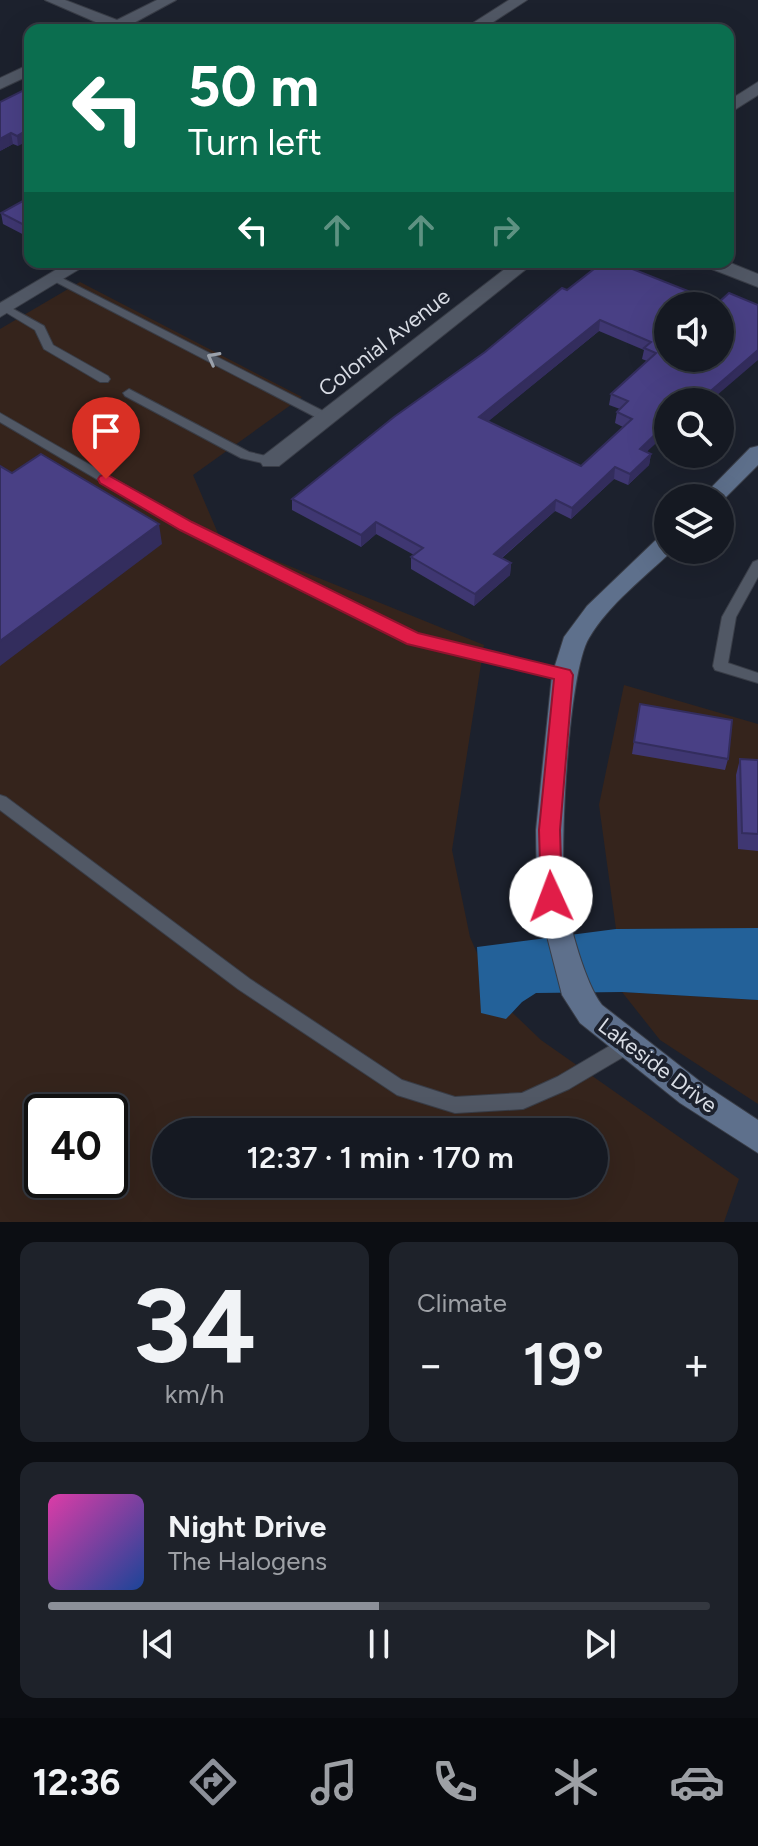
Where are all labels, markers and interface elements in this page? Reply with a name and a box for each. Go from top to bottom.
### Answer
text: 50 m [188,53,319,120]
icon: left [56,56,160,160]
text: Turn left [188,121,322,164]
icon: left [231,208,275,252]
icon: ahead [315,208,359,252]
icon: ahead [399,208,443,252]
icon: right [483,208,527,252]
street label: Colonial Avenue [313,283,455,402]
map controls [654,292,734,564]
button: sound [654,292,734,372]
one-way arrow [206,352,221,367]
button: search [654,388,734,468]
pin [72,397,140,479]
icon: arrive [84,409,128,453]
button: layers [654,484,734,564]
position arrow [509,855,593,939]
street label: Lakeside Drive [593,1012,722,1119]
speed limit sign: 40 [24,1094,128,1198]
text: 12:37 · 1 min · 170 m [246,1139,514,1176]
text: 34 [133,1263,256,1388]
text: Climate [417,1287,507,1319]
text: 19° [522,1328,605,1400]
text: − [417,1338,444,1391]
text: + [683,1338,710,1391]
text: km/h [165,1378,224,1410]
text: Night Drive [168,1508,326,1545]
text: The Halogens [168,1545,327,1577]
icon: previous [136,1622,180,1666]
icon: pause [357,1622,401,1666]
icon: next [578,1622,622,1666]
icon: directions [185,1754,241,1810]
icon: music [306,1754,362,1810]
icon: phone [427,1754,483,1810]
icon: climate [548,1754,604,1810]
icon: car [669,1754,725,1810]
text: 12:36 [33,1761,120,1804]

